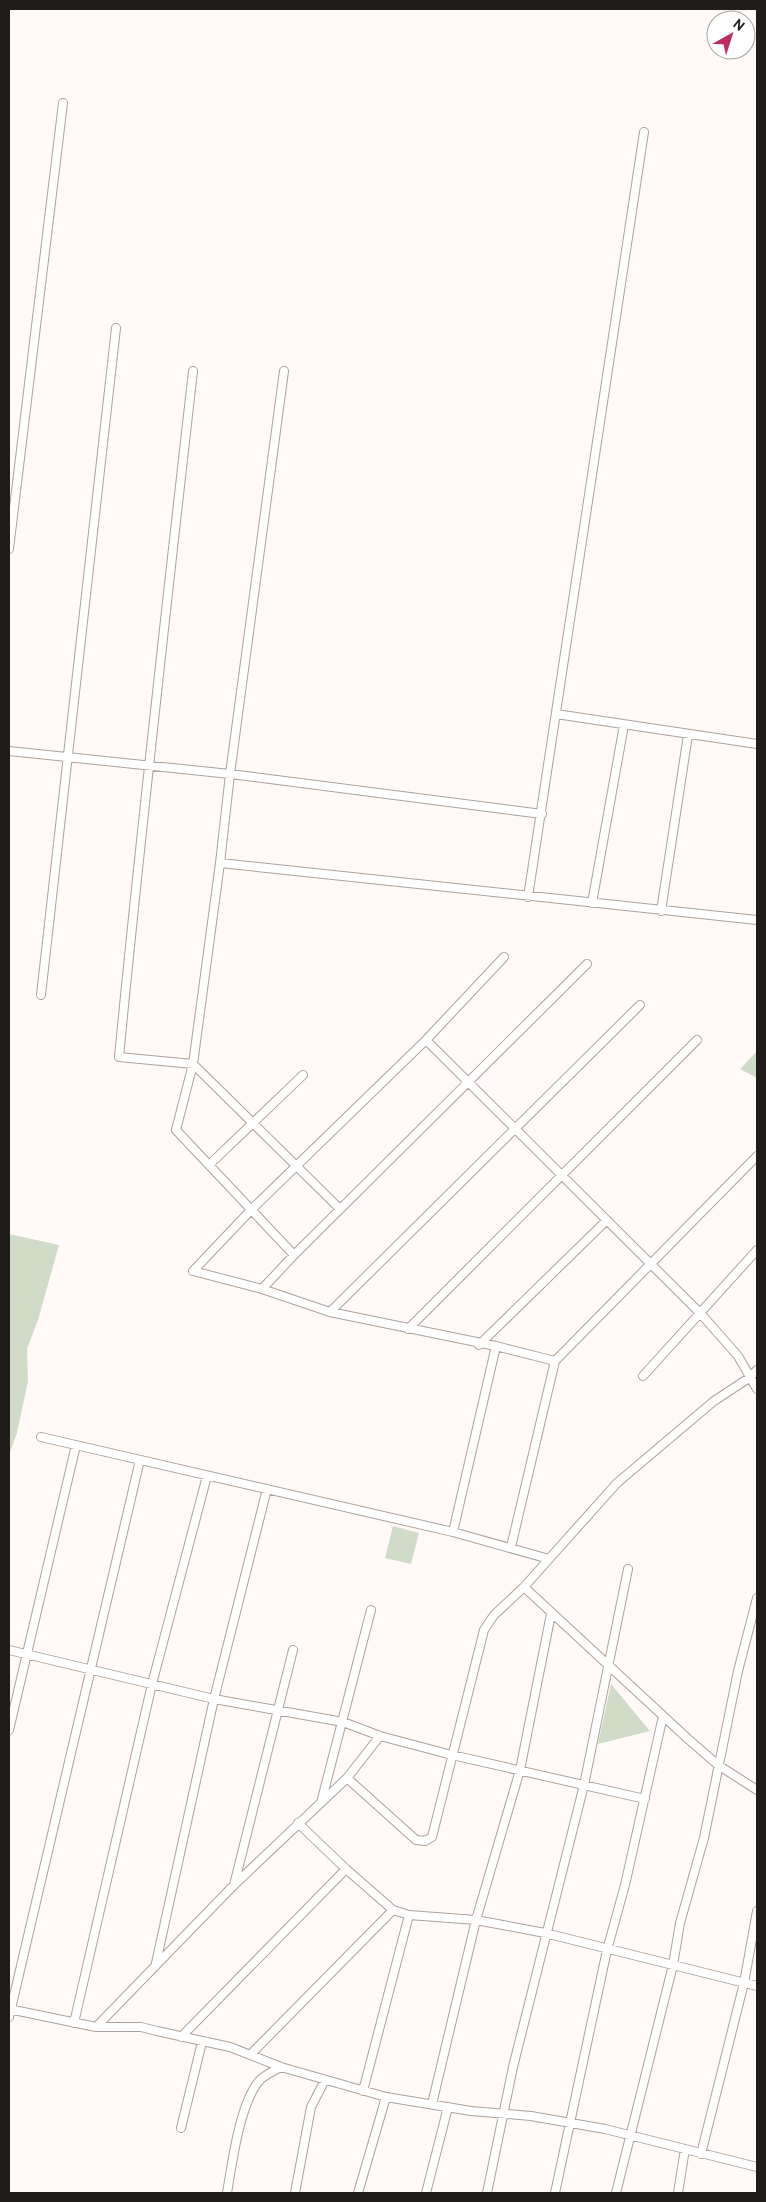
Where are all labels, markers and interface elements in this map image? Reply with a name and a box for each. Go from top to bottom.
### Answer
north arrow [706,10,756,60]
text: N [729,16,747,36]

